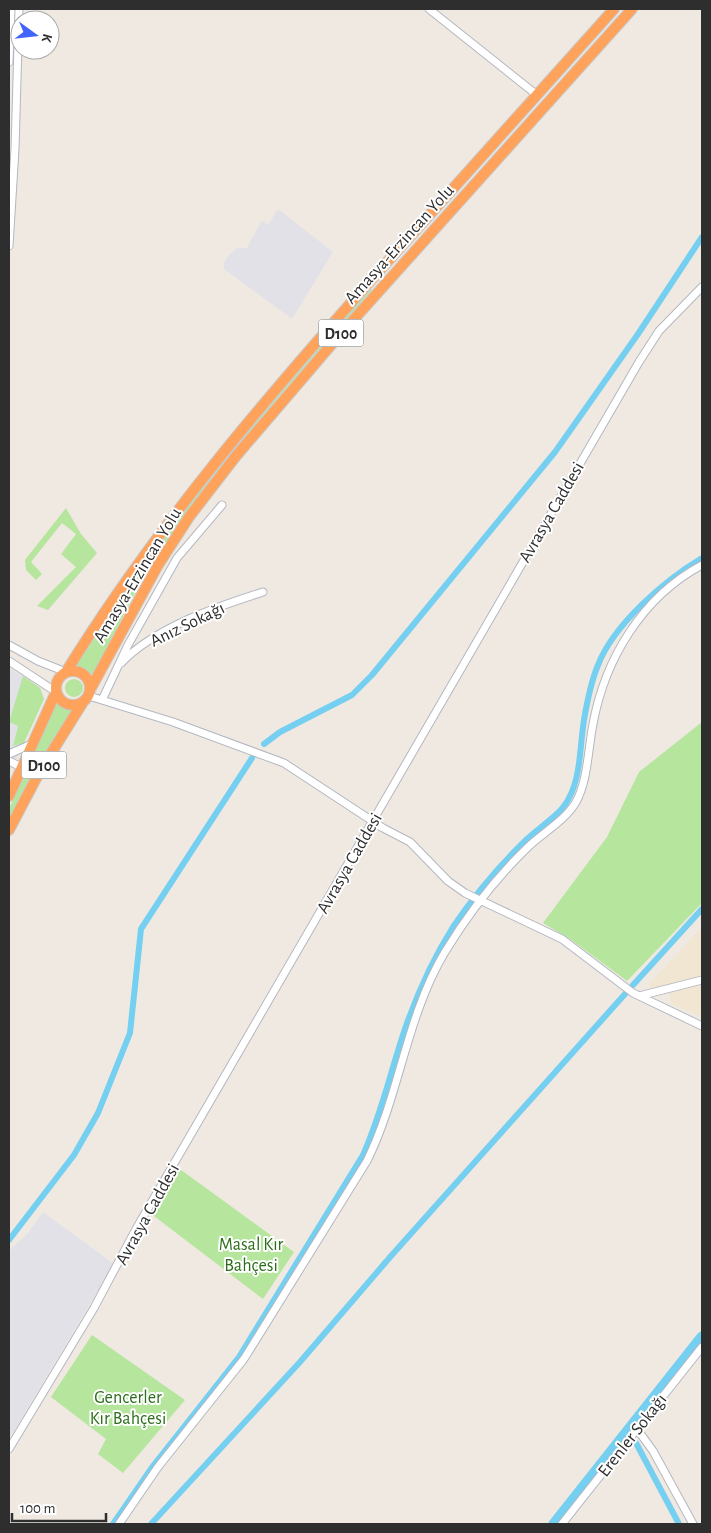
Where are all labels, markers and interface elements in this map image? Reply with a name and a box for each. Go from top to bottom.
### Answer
north arrow [10,10,60,60]
text: K [39,32,54,45]
street label: Amasya-Erzincan Yolu [342,182,458,308]
road number: D100 [318,319,364,346]
street label: Avrasya Caddesi [516,459,588,566]
street label: Amasya-Erzincan Yolu [91,505,185,646]
street label: Anız Sokağı [147,599,228,651]
road number: D100 [22,752,66,778]
street label: Avrasya Caddesi [314,810,386,917]
street label: Avrasya Caddesi [113,1161,183,1268]
park label: Masal Kır Bahçesi [219,1236,284,1275]
park label: Gencerler Kır Bahçesi [90,1389,166,1428]
street label: Erenler Sokağı [595,1391,671,1480]
scale bar [12,1490,106,1522]
text: 100 m [20,1501,55,1516]

